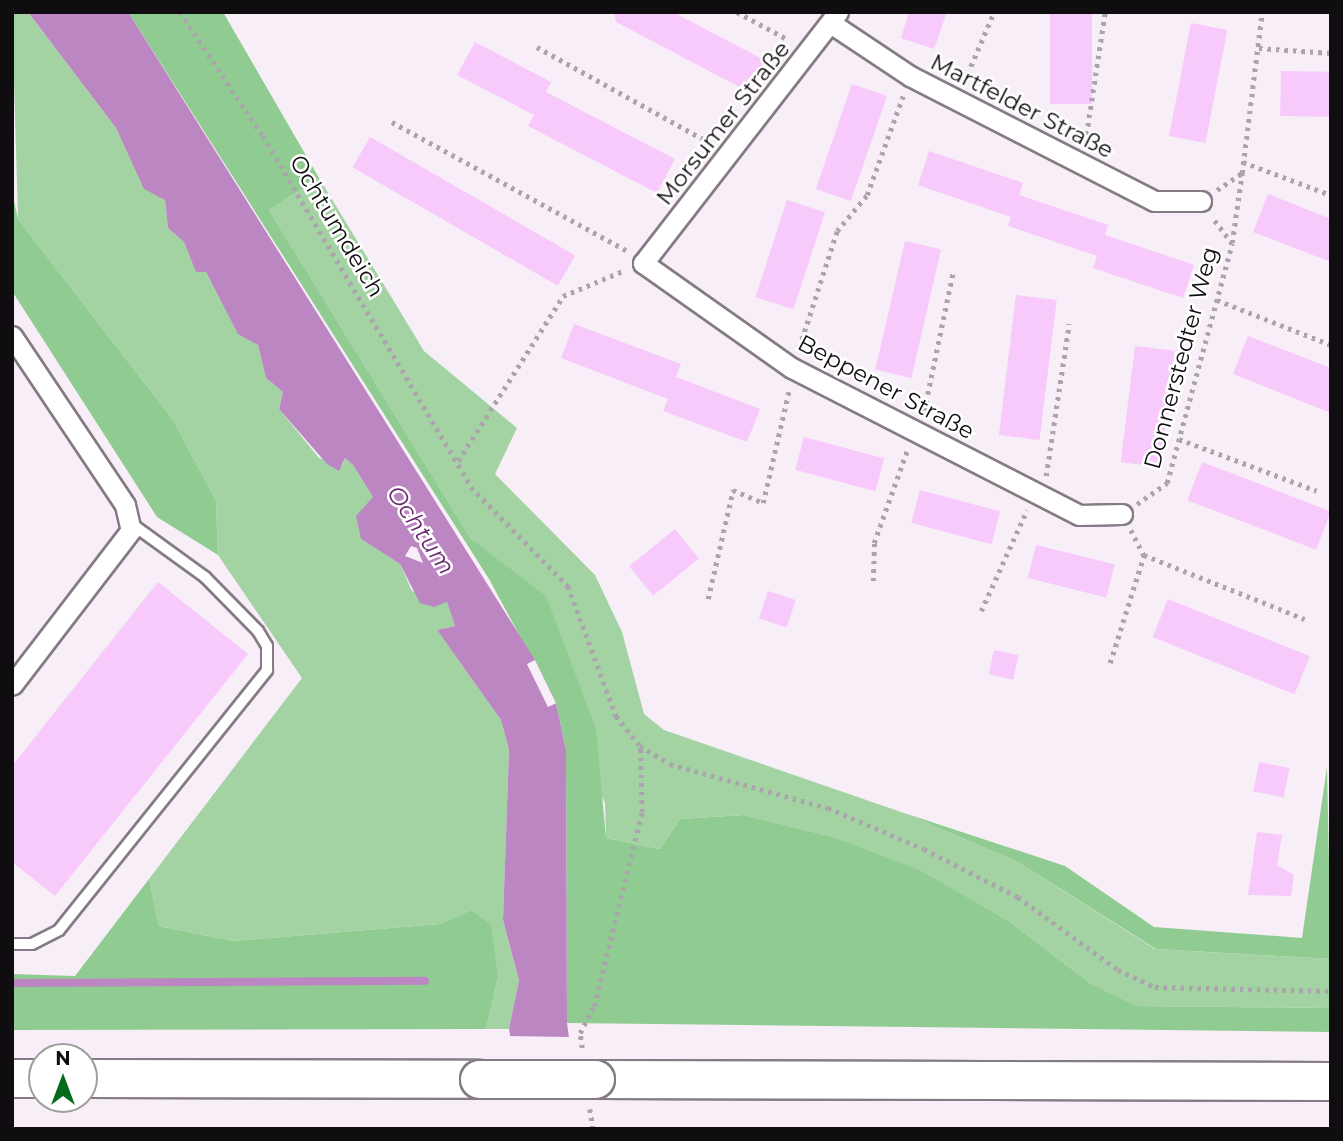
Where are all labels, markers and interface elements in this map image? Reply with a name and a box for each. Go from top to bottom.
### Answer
street label: Morsumer Straße [650,36,796,210]
street label: Martfelder Straße [926,48,1118,164]
street label: Ochtumdeich [284,150,390,302]
street label: Donnerstedter Weg [1138,244,1224,472]
street label: Beppener Straße [793,329,979,445]
water label: Ochtum [381,480,461,580]
north arrow [28,1043,98,1113]
text: N [55,1047,71,1070]

